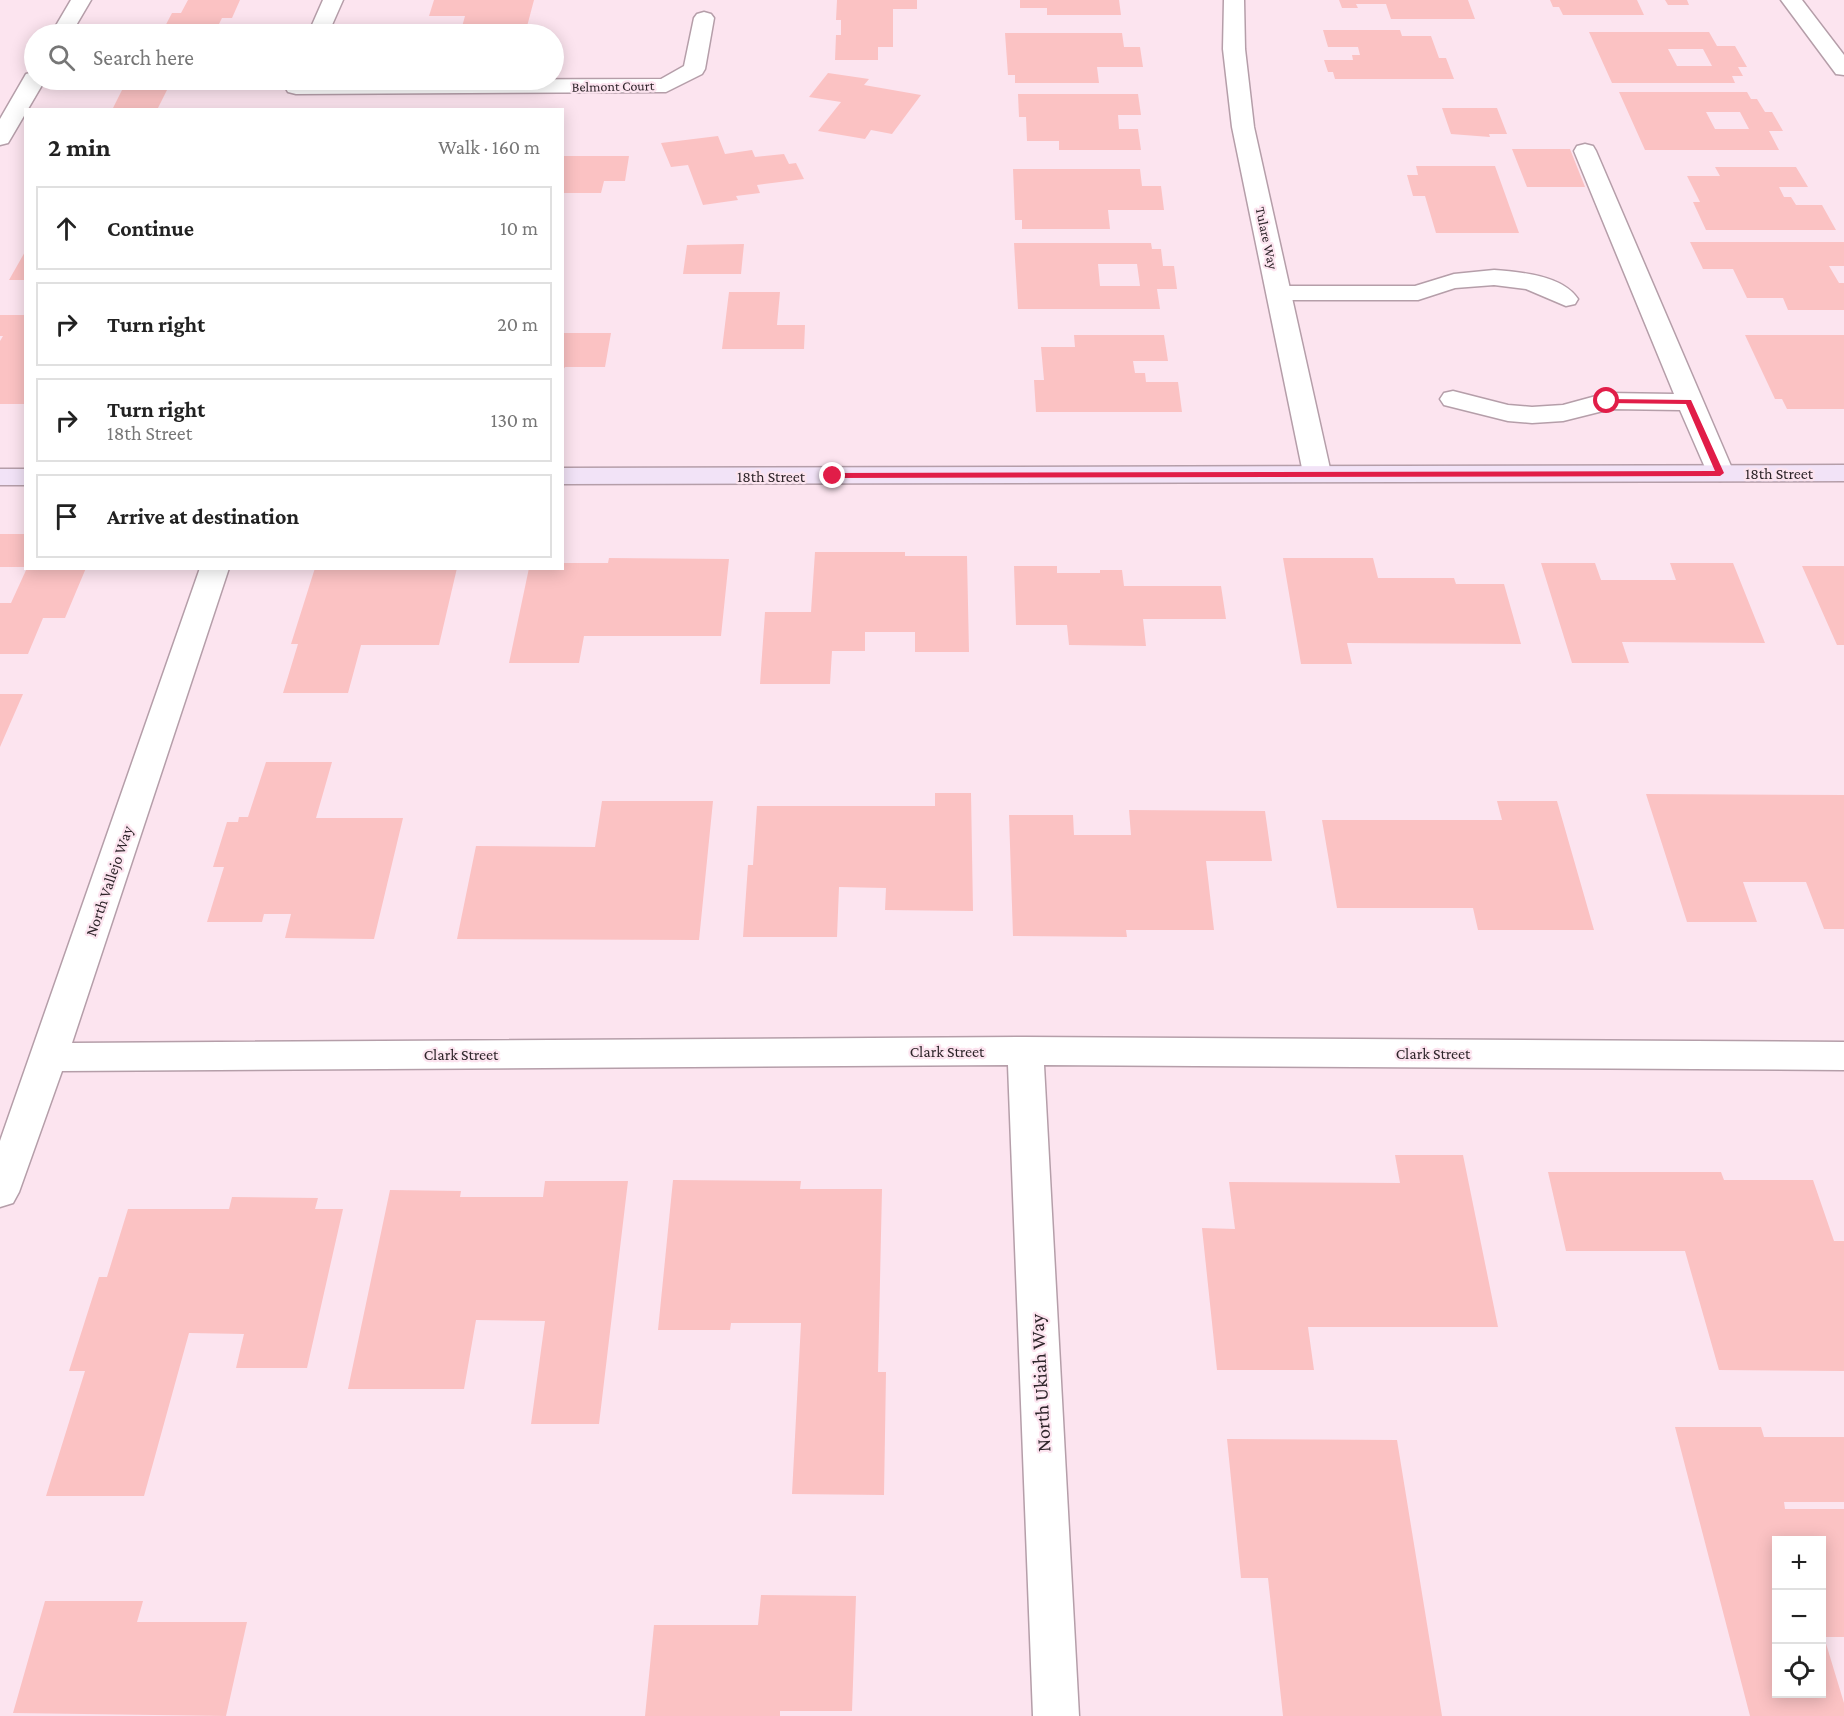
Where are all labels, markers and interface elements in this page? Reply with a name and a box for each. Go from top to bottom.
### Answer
search box [24,24,564,90]
icon: search [45,41,78,74]
text: Search here [93,45,194,70]
street label: Belmont Court [572,77,655,95]
text: 2 min [48,133,111,162]
text: Walk · 160 m [438,136,540,158]
street label: Tulare Way [1253,205,1282,271]
icon: ahead [50,212,83,245]
text: Continue [107,216,194,241]
text: 10 m [500,217,538,239]
icon: right [50,308,83,341]
text: Turn right [107,312,205,337]
text: 20 m [497,313,538,335]
route start [1593,387,1619,413]
text: Turn right [107,397,205,422]
icon: right [50,404,83,437]
text: 130 m [491,409,538,431]
text: 18th Street [107,422,192,444]
route end [819,462,845,488]
street label: 18th Street [1745,465,1814,482]
street label: 18th Street [737,468,806,485]
icon: arrive [50,500,83,533]
text: Arrive at destination [107,504,299,529]
street label: North Vallejo Way [82,823,137,939]
street label: Clark Street [910,1043,985,1060]
street label: Clark Street [1396,1045,1471,1062]
street label: Clark Street [424,1046,499,1063]
street label: North Ukiah Way [1025,1312,1056,1453]
map controls [1772,1536,1826,1698]
button: + [1772,1536,1826,1590]
button: − [1772,1590,1826,1644]
button: locate [1772,1644,1826,1698]

